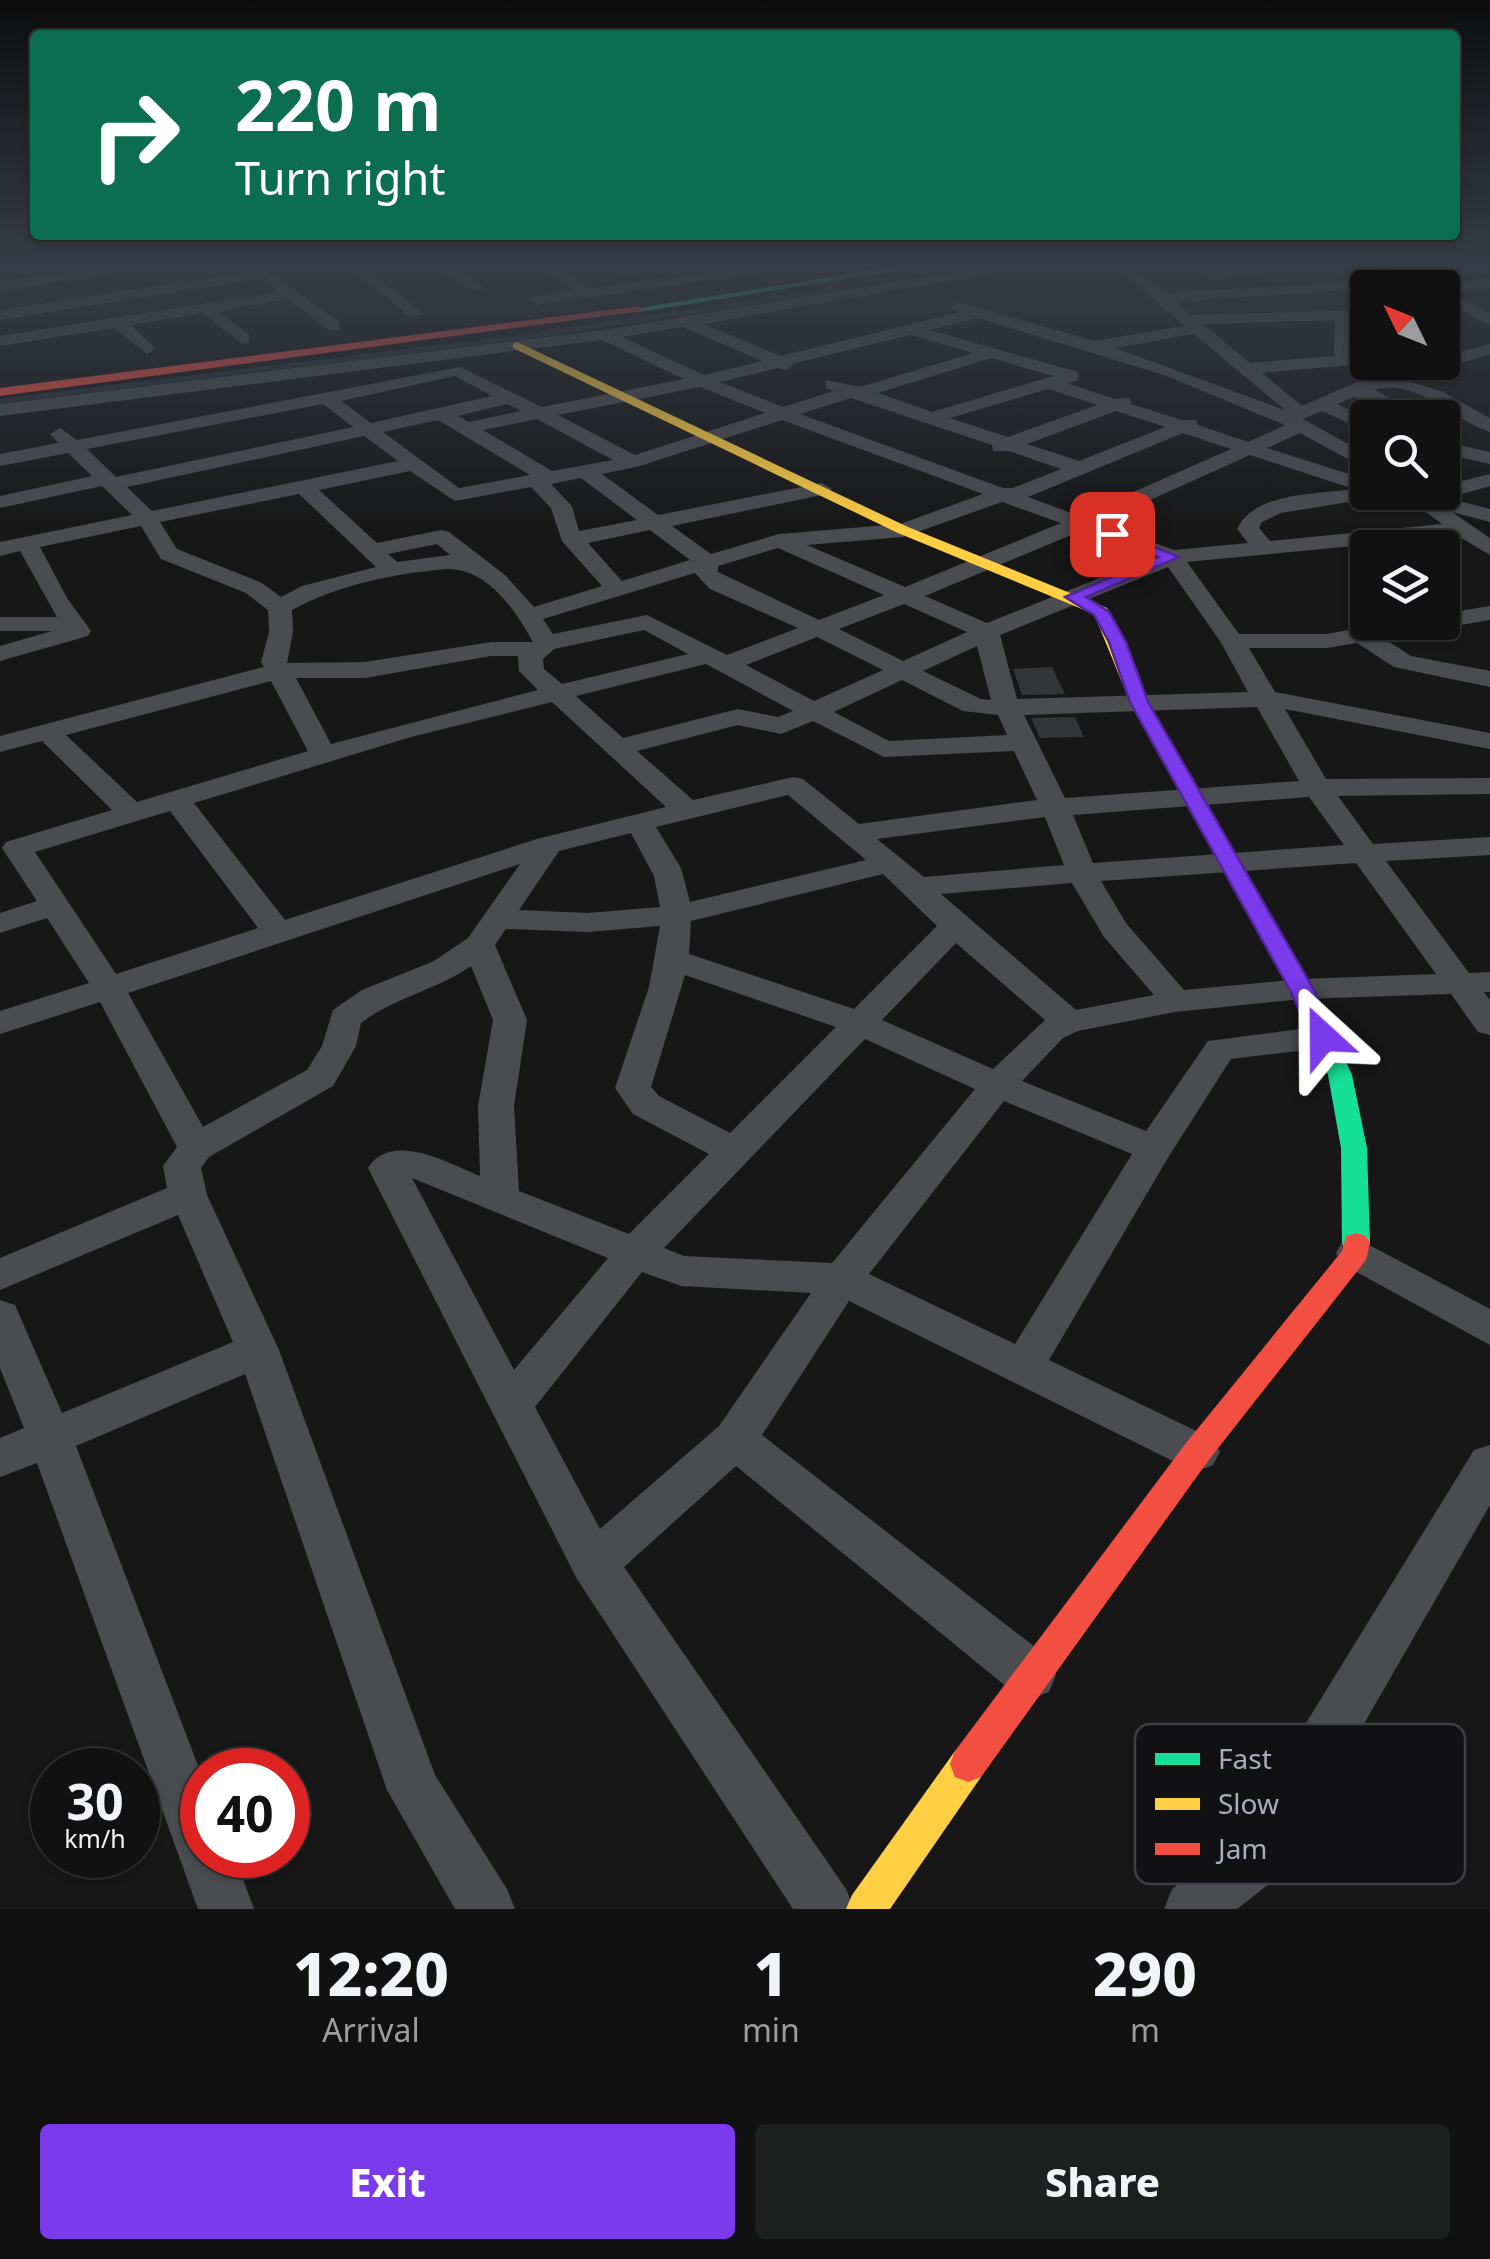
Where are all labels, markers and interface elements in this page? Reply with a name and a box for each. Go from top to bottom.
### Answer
text: 220 m [235,56,442,152]
icon: right [70,70,200,200]
text: Turn right [235,147,446,208]
north arrow [1350,270,1460,380]
map controls [1350,270,1460,640]
button: search [1350,400,1460,510]
pin [1070,492,1155,577]
icon: arrive [1085,507,1140,562]
button: layers [1350,530,1460,640]
position arrow [1271,985,1375,1089]
legend [1135,1724,1465,1884]
text: Fast [1218,1739,1272,1777]
speed limit sign: 40 [180,1748,310,1878]
text: 30 [66,1767,124,1835]
text: Slow [1218,1784,1279,1822]
text: km/h [64,1821,126,1855]
text: Jam [1215,1829,1268,1867]
text: 12:20 [293,1932,449,2014]
text: 1 [754,1932,788,2014]
text: 290 [1093,1932,1197,2014]
text: Arrival [322,2008,420,2051]
text: min [742,2008,800,2051]
text: m [1130,2008,1160,2051]
button: Exit [40,2124,735,2239]
button: Share [755,2124,1450,2239]

